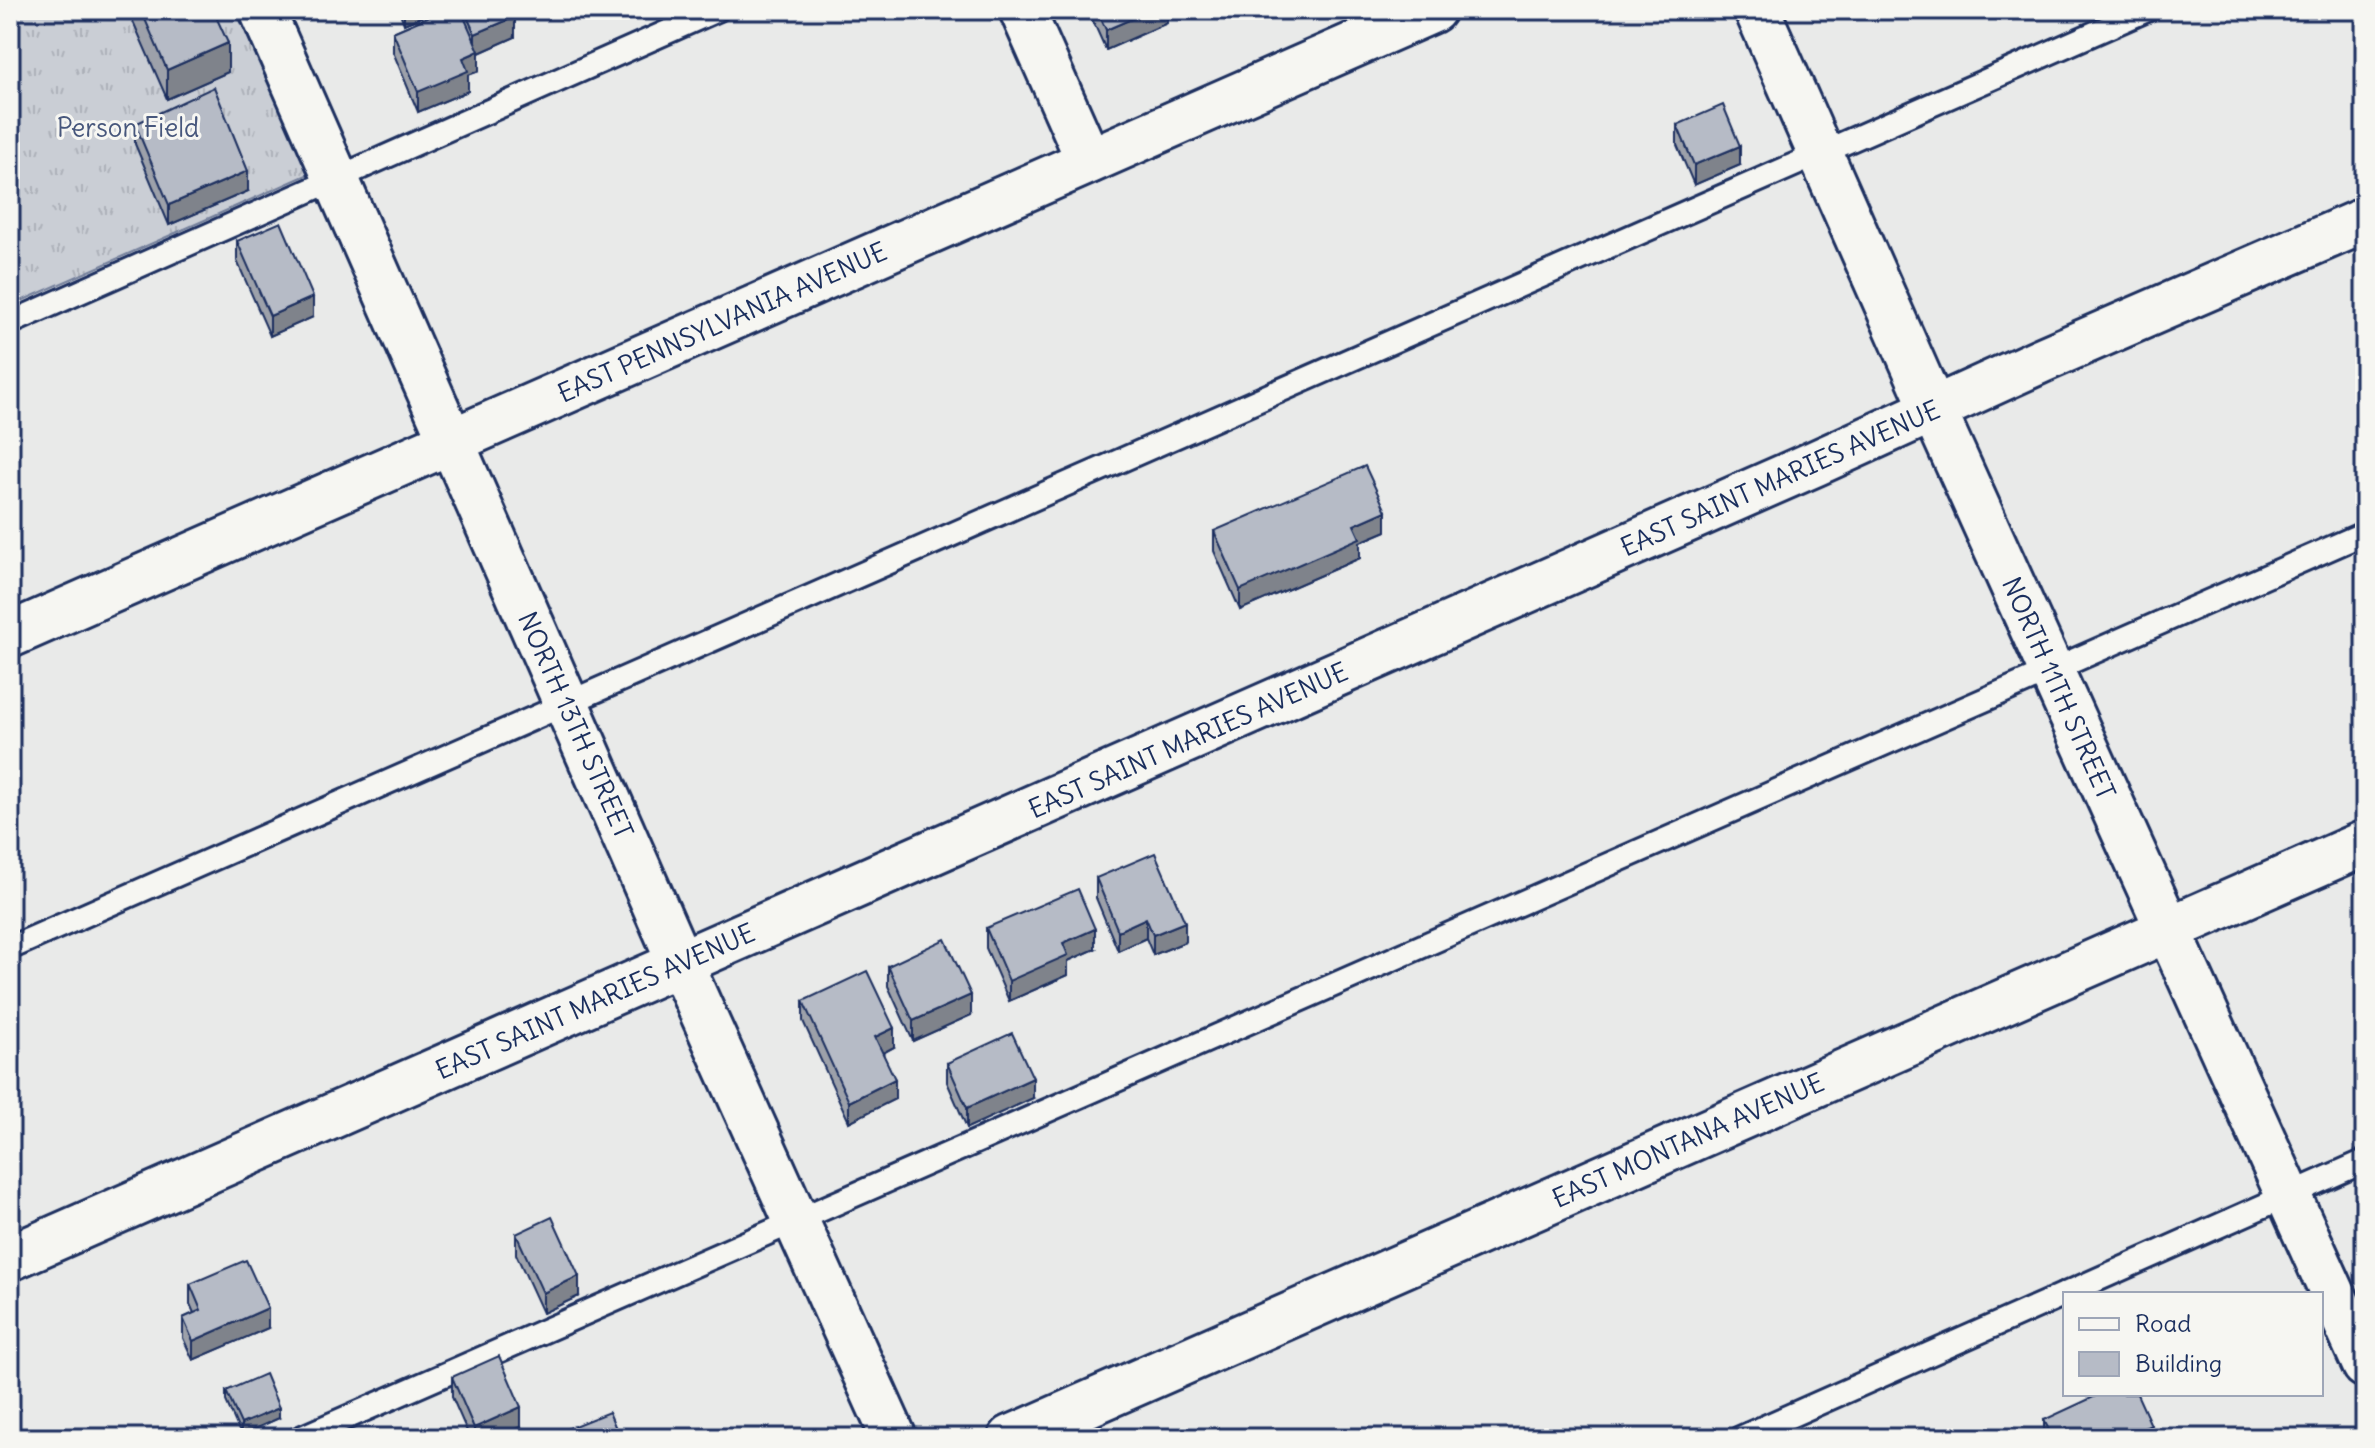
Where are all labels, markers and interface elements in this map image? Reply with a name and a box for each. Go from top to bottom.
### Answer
park label: Person Field [57,111,199,144]
street label: EAST PENNSYLVANIA AVENUE [552,234,892,410]
street label: EAST SAINT MARIES AVENUE [1615,392,1945,564]
street label: NORTH 11TH STREET [1995,572,2123,804]
street label: NORTH 13TH STREET [511,607,641,843]
street label: EAST SAINT MARIES AVENUE [1023,654,1353,826]
street label: EAST SAINT MARIES AVENUE [430,915,760,1087]
street label: EAST MONTANA AVENUE [1547,1065,1829,1215]
legend [2063,1292,2323,1396]
text: Road [2135,1308,2191,1338]
text: Building [2135,1348,2222,1378]

